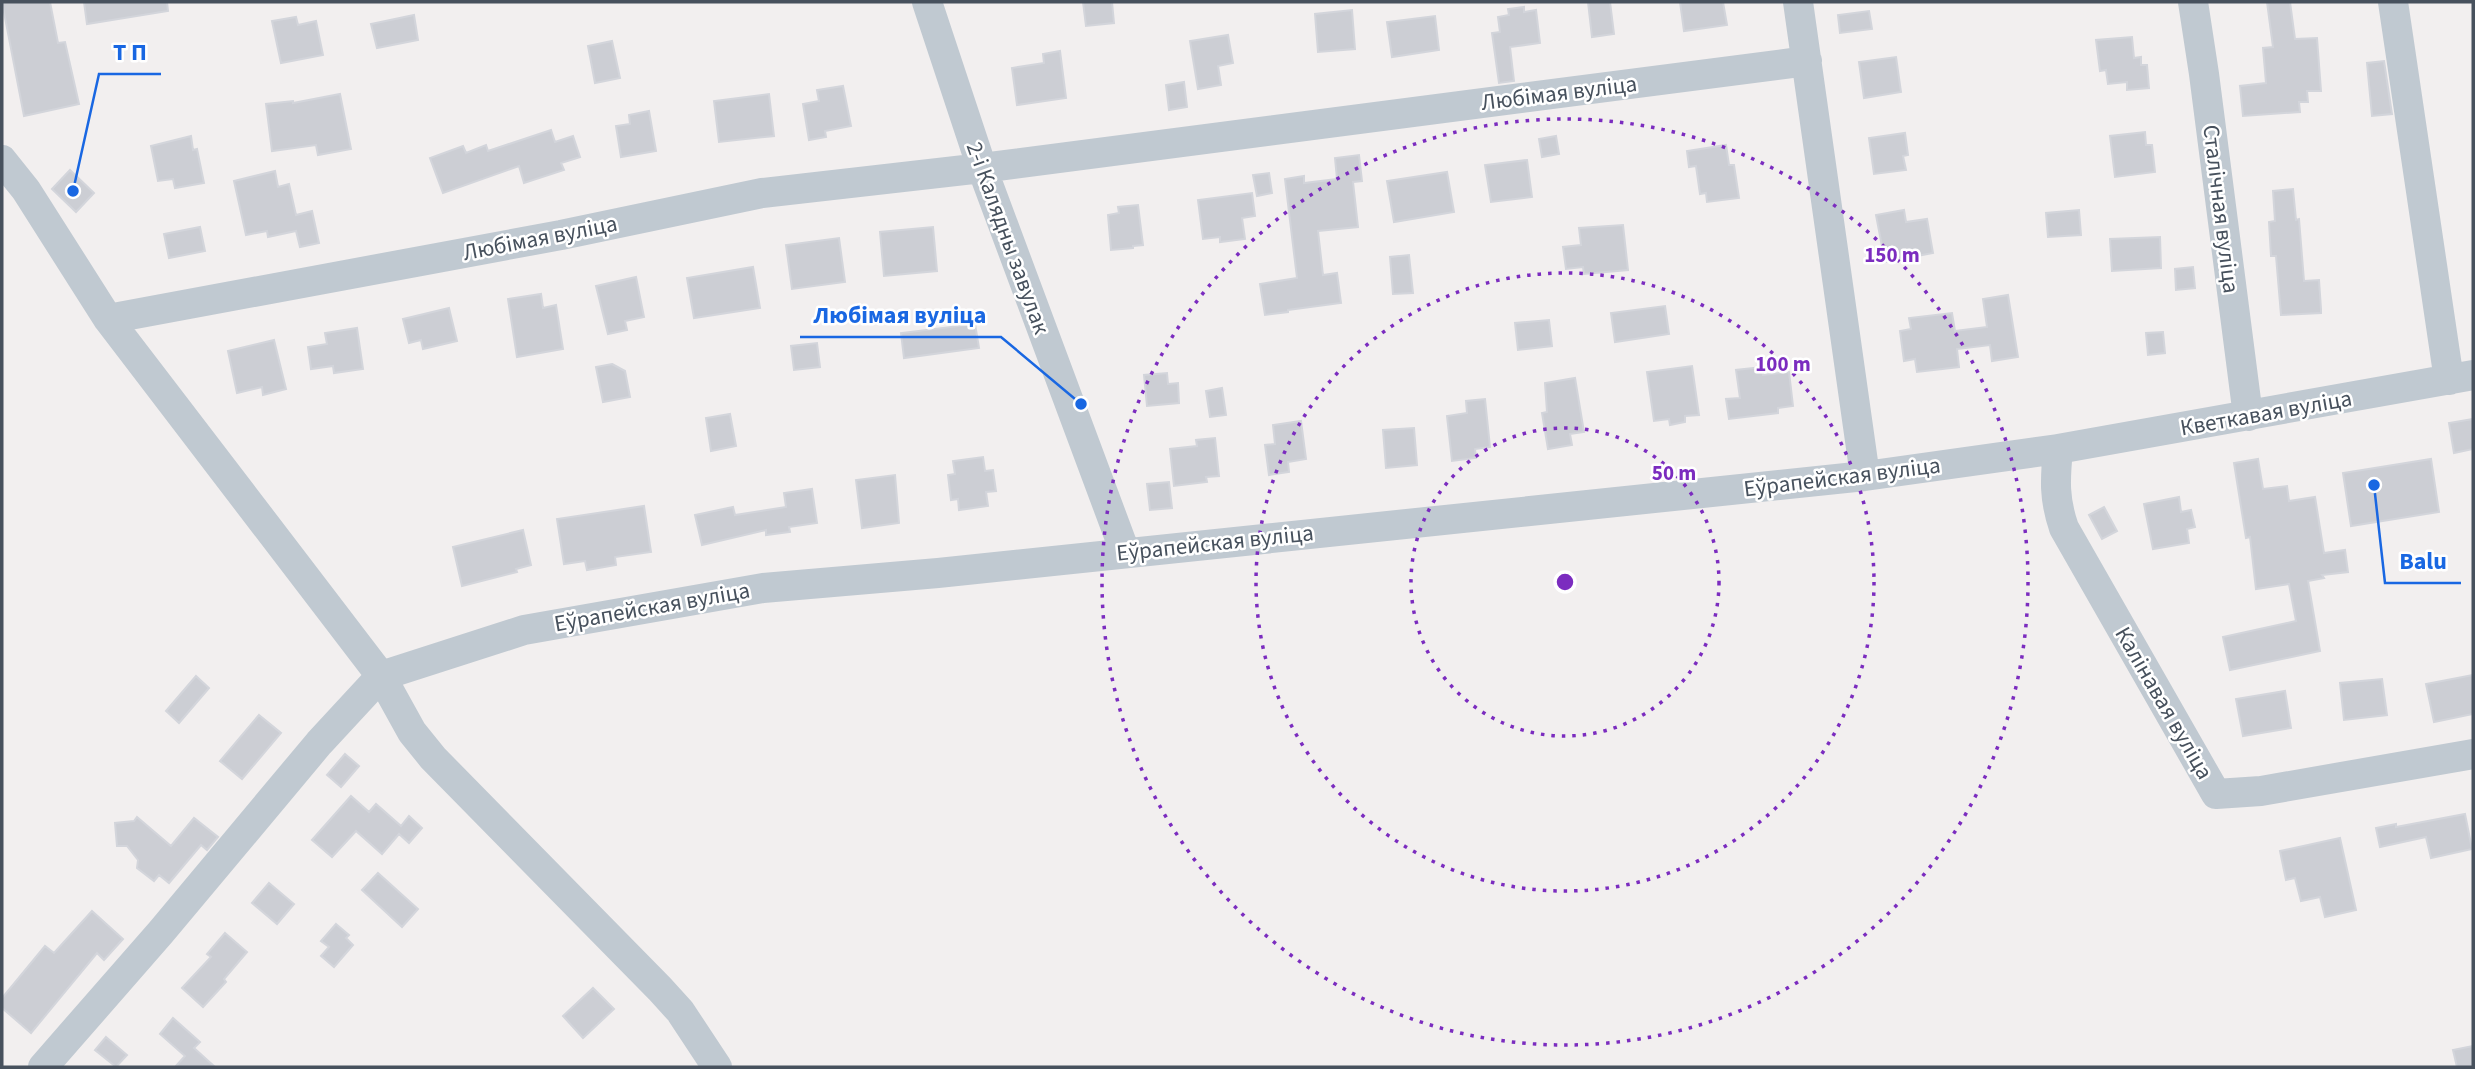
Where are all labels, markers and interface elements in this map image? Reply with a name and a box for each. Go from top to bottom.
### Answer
callout: Т П [99,29,161,74]
text: Т П [113,35,147,70]
street label: Любімая вуліца [1479,67,1639,119]
street label: Сталічная вуліца [2194,123,2248,295]
street label: 2-і Калядны завулак [958,137,1058,339]
street label: Любімая вуліца [460,207,620,269]
text: 150 m [1864,240,1920,270]
callout: Любімая вуліца [800,292,1001,337]
text: Любімая вуліца [813,298,986,333]
text: 100 m [1755,349,1811,379]
street label: Кветкавая вуліца [2178,382,2354,444]
street label: Еўрапейская вуліца [1742,449,1942,505]
text: 50 m [1652,458,1696,488]
street label: Еўрапейская вуліца [1115,516,1315,570]
callout: Balu [2385,538,2461,583]
text: Balu [2399,544,2447,579]
centre of rings [1553,570,1577,594]
street label: Еўрапейская вуліца [552,574,752,640]
street label: Калінавая вуліца [2107,620,2221,786]

